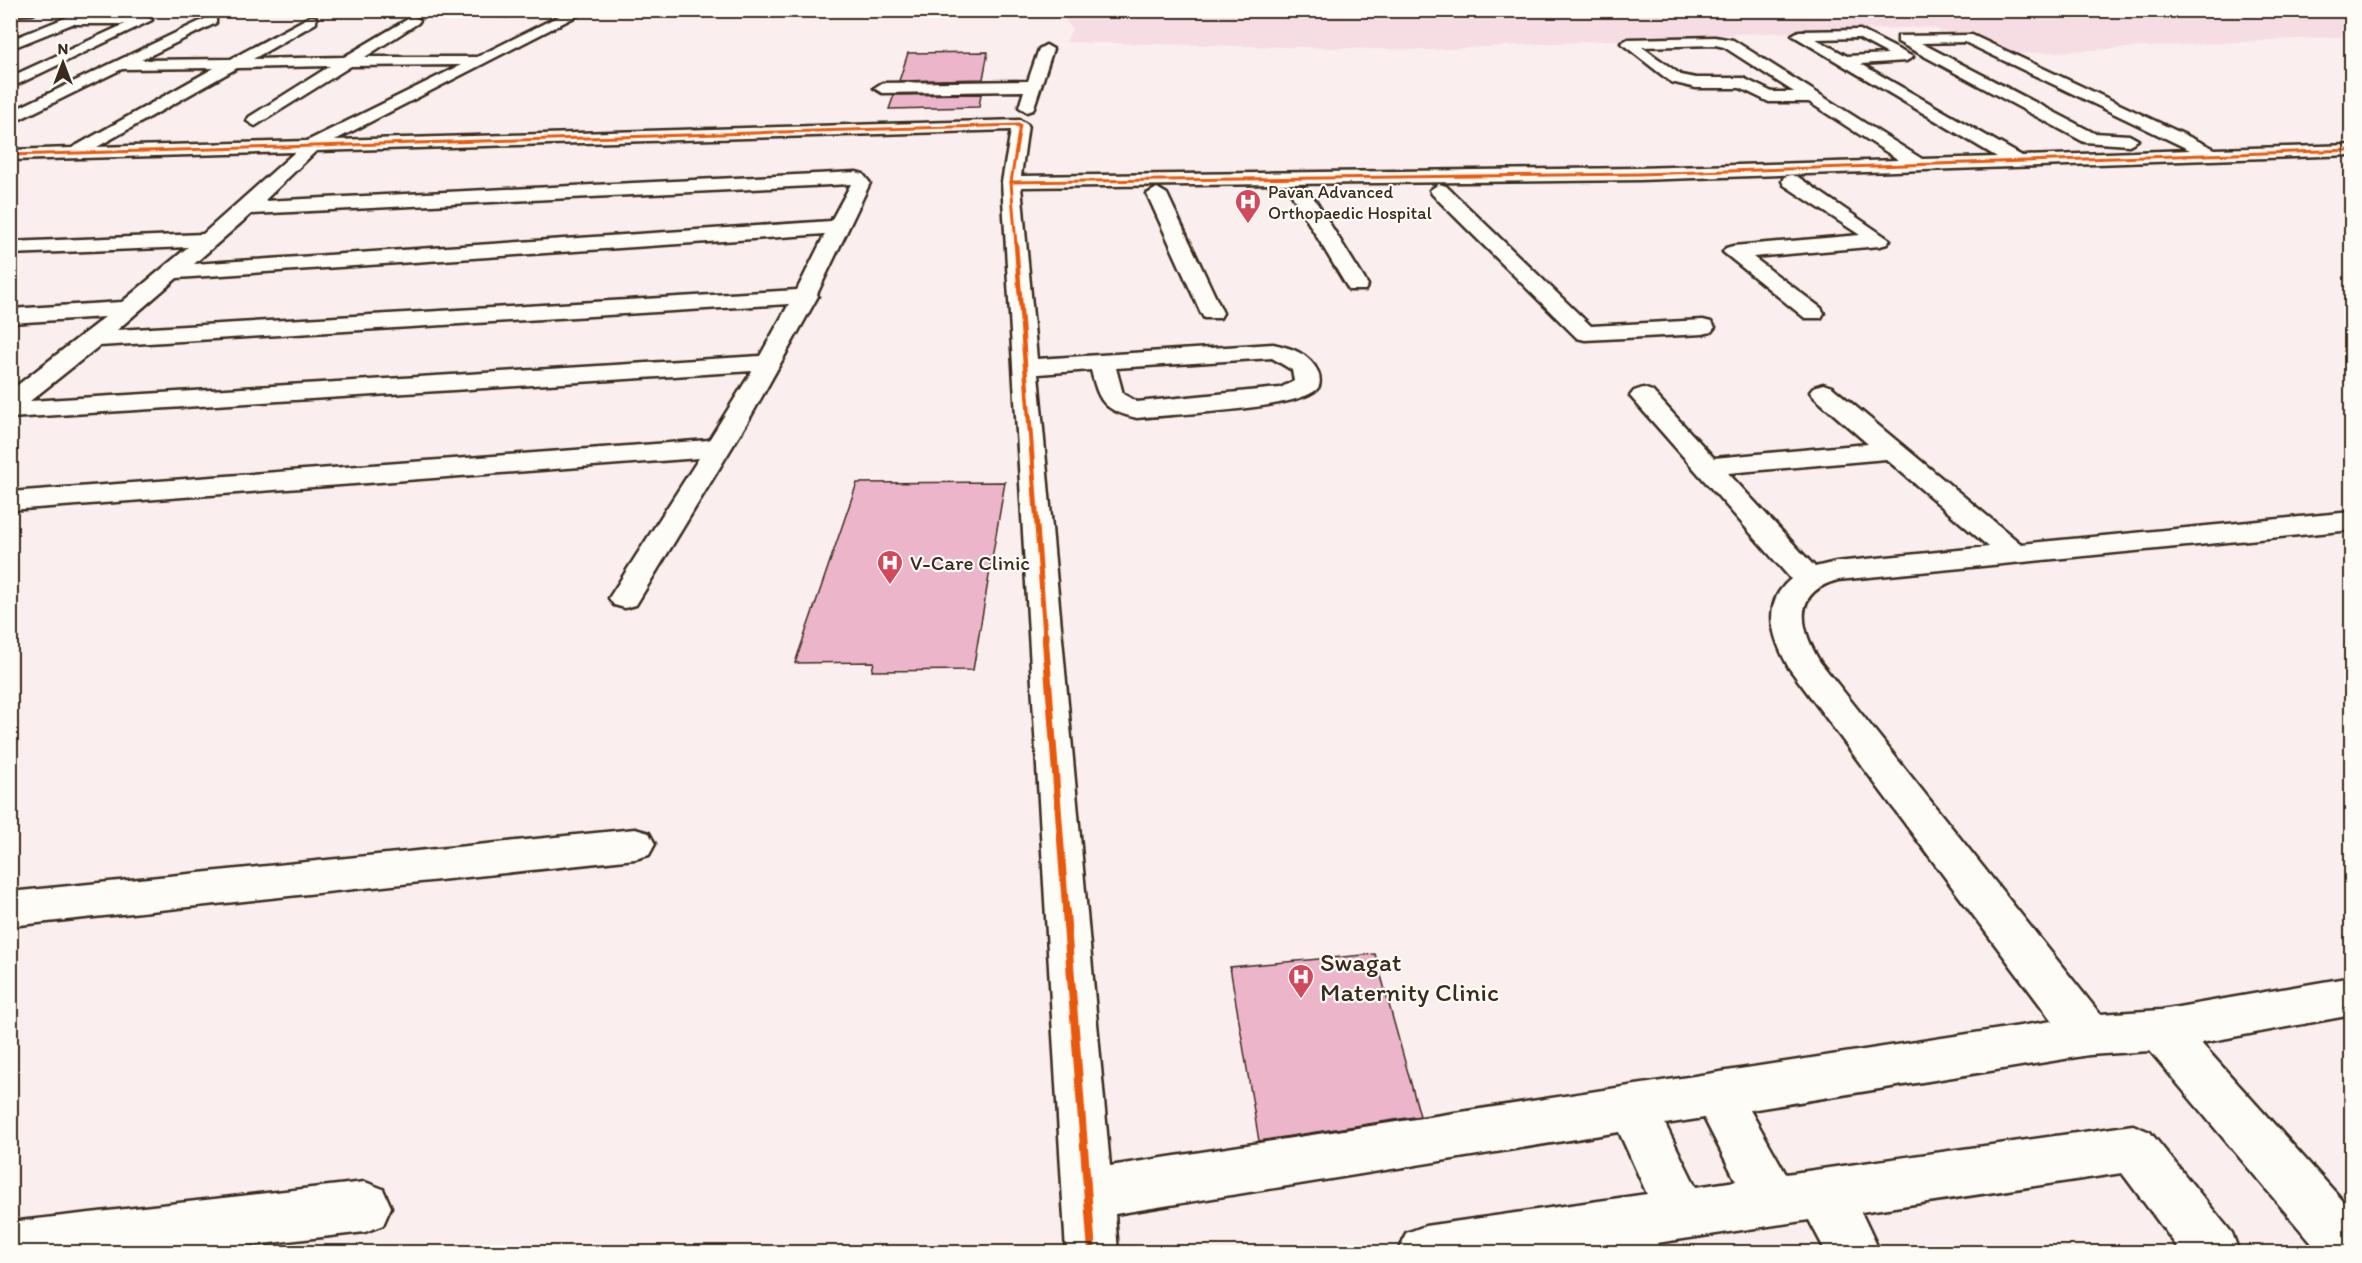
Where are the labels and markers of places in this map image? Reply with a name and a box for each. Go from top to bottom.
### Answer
place label: Pavan Advanced Orthopaedic Hospital [1268,181,1432,224]
hospital icon: Pavan Advanced Orthopaedic Hospital [1233,187,1263,225]
hospital icon: V-Care Clinic [875,548,905,586]
place label: V-Care Clinic [910,550,1030,575]
place label: Swagat Maternity Clinic [1320,946,1499,1008]
hospital icon: Swagat Maternity Clinic [1286,962,1316,1000]

